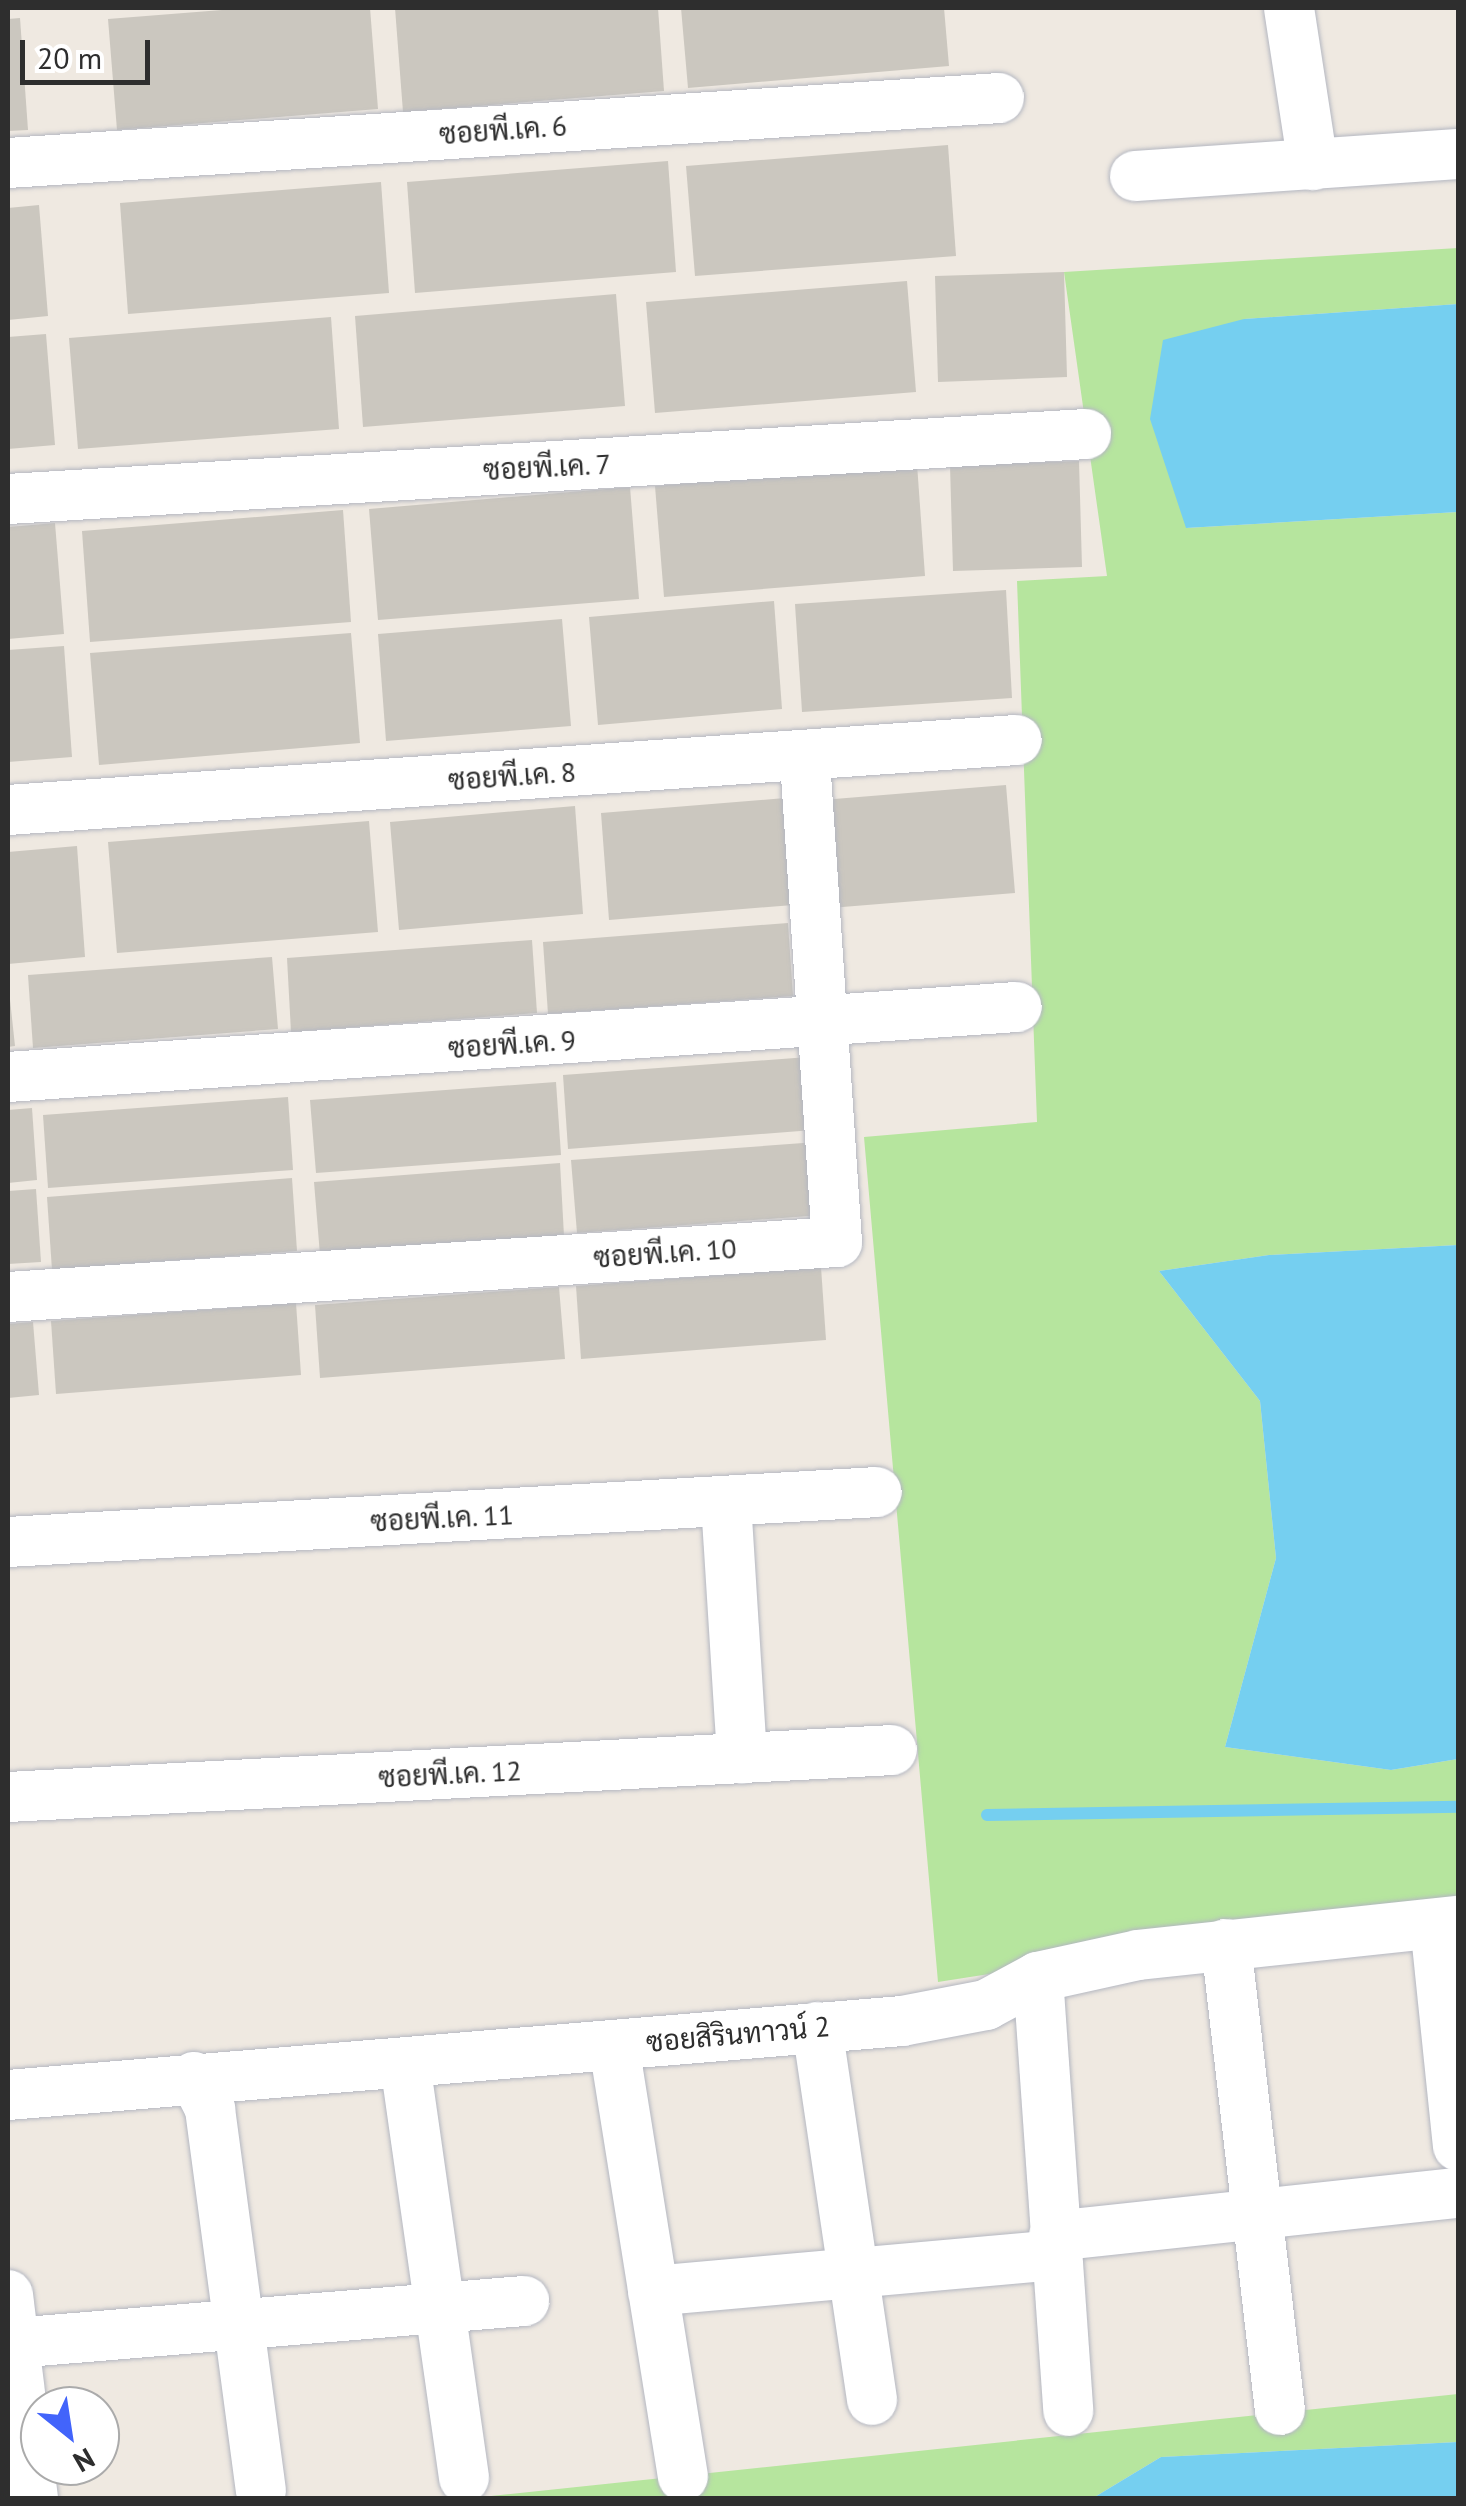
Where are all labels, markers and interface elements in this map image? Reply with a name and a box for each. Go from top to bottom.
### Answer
scale bar [25,20,155,82]
text: 20 m [37,38,102,77]
street label: ซอยพี.เค. 6 [437,109,569,151]
street label: ซอยพี.เค. 7 [481,447,613,487]
street label: ซอยพี.เค. 8 [446,755,578,797]
street label: ซอยพี.เค. 9 [446,1023,578,1065]
street label: ซอยพี.เค. 10 [591,1231,739,1275]
street label: ซอยพี.เค. 11 [369,1497,515,1539]
street label: ซอยพี.เค. 12 [377,1753,523,1795]
street label: ซอยสิรินทาวน์ 2 [645,2009,831,2059]
north arrow [20,2386,120,2486]
text: N [67,2440,101,2481]

